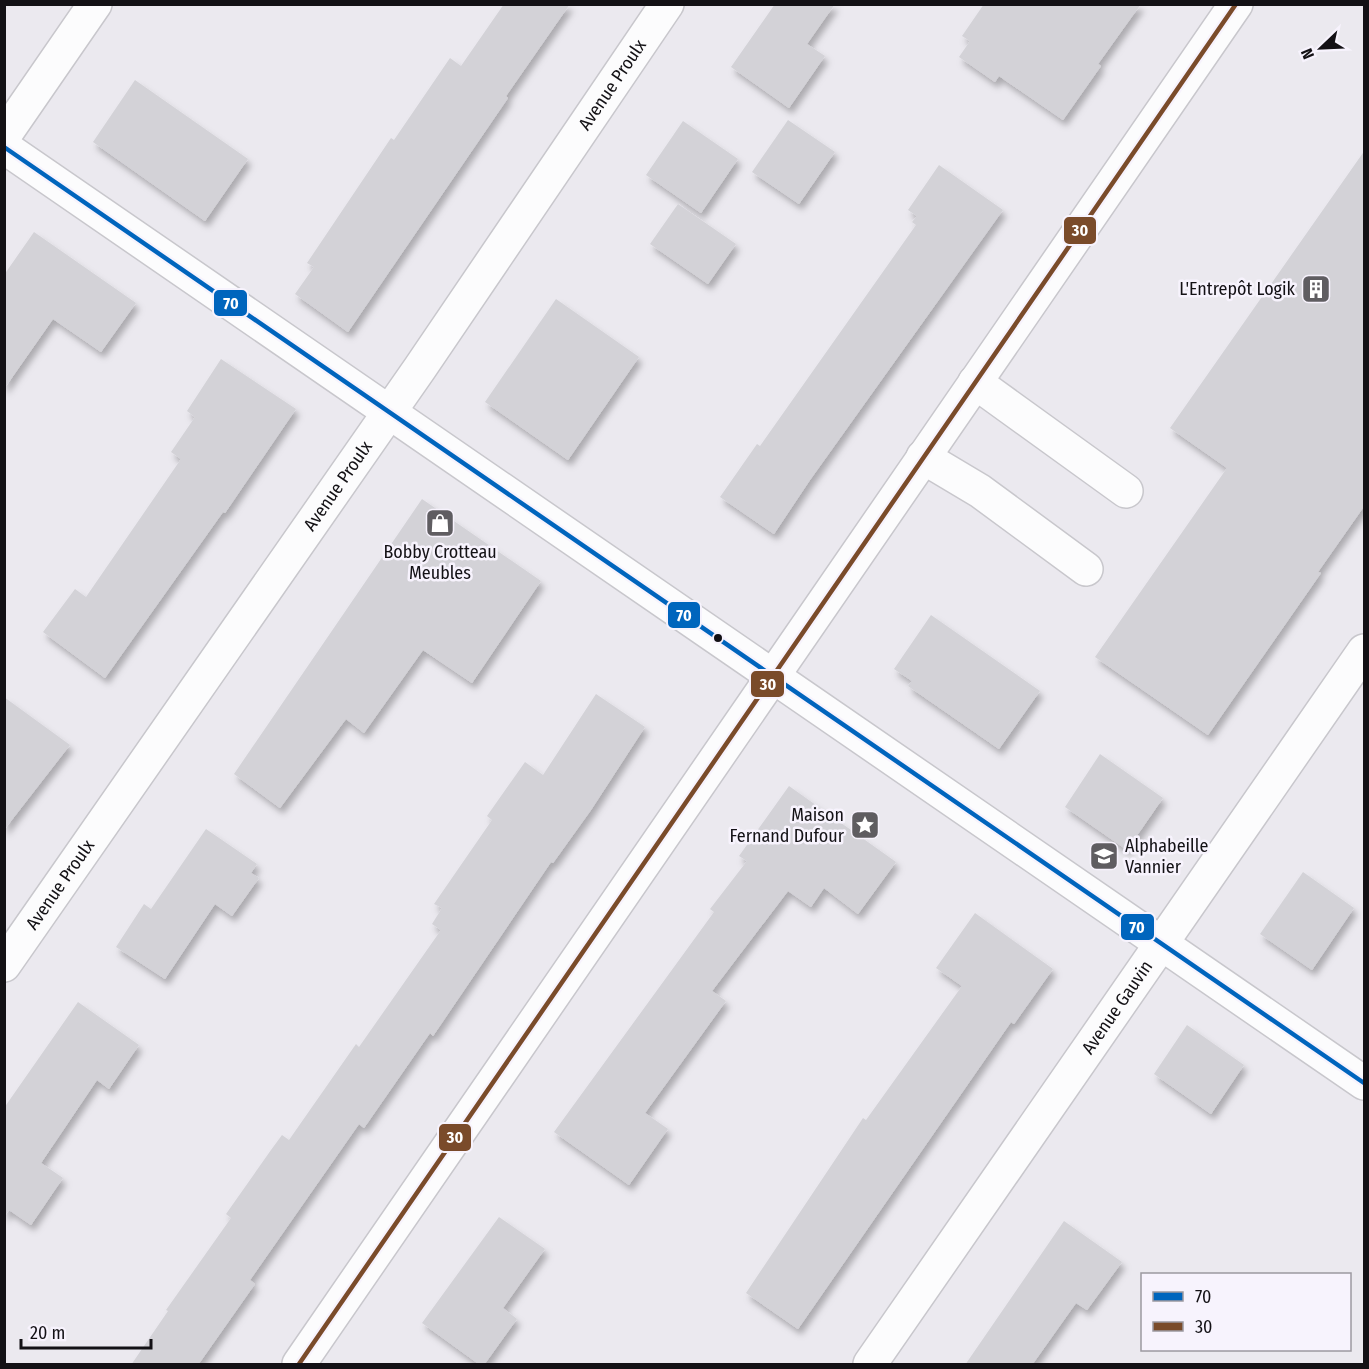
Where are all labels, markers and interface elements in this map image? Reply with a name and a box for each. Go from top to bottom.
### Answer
north arrow [1291,18,1351,78]
street label: Avenue Proulx [574,35,651,134]
text: N [1297,46,1318,62]
line badge: 30 [1063,216,1097,245]
text: 30 [1071,221,1088,240]
building icon: L'Entrepôt Logik [1300,273,1332,305]
place label: L'Entrepôt Logik [1179,278,1296,300]
line badge: 70 [213,289,248,317]
text: 70 [223,294,239,313]
street label: Avenue Proulx [299,436,377,535]
shop icon: Bobby Crotteau Meubles [424,507,456,539]
place label: Bobby Crotteau Meubles [383,541,497,584]
line badge: 70 [667,601,701,629]
text: 70 [676,606,692,625]
unlabelled marker [712,632,724,644]
line badge: 30 [750,670,785,698]
text: 30 [759,675,776,694]
place label: Maison Fernand Dufour [730,804,845,847]
place icon: Maison Fernand Dufour [849,809,881,841]
street label: Avenue Proulx [21,835,99,934]
place label: Alphabeille Vannier [1125,835,1209,878]
school or university icon: Alphabeille Vannier [1088,840,1120,872]
line badge: 70 [1120,913,1155,941]
text: 70 [1129,918,1145,937]
street label: Avenue Gauvin [1077,956,1157,1058]
line badge: 30 [438,1123,472,1152]
text: 30 [446,1128,463,1147]
legend [1141,1273,1351,1351]
text: 70 [1195,1286,1211,1308]
scale bar [21,1312,152,1350]
text: 30 [1195,1316,1213,1338]
text: 20 m [30,1322,65,1344]

